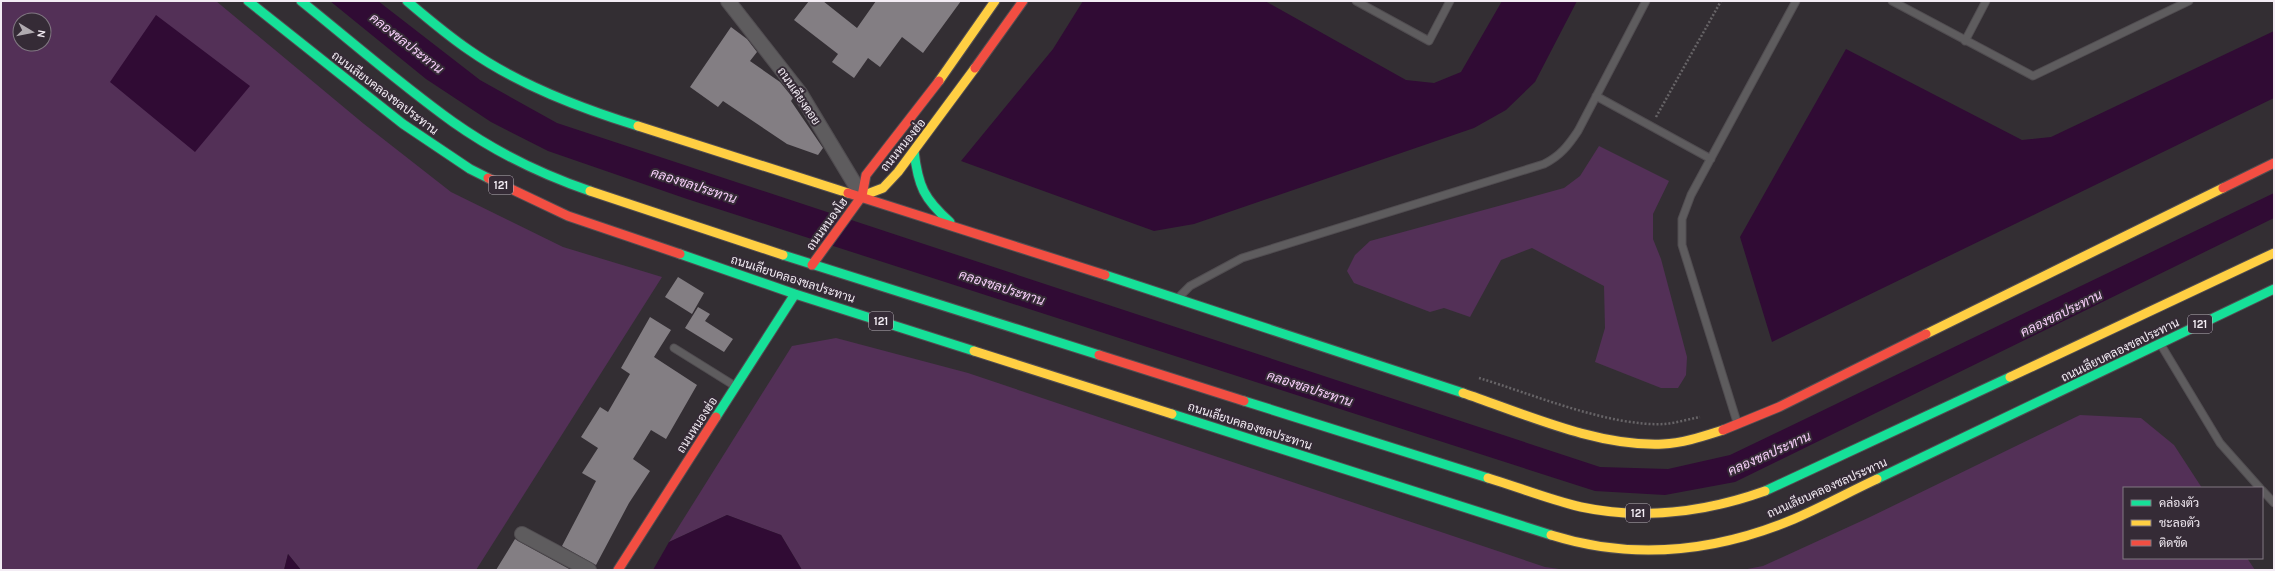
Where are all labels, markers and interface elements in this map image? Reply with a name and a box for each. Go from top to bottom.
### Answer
water label: คลองชลประทาน [367,10,447,77]
north arrow [12,12,52,52]
text: N [34,29,48,39]
street label: ถนนเลียบคลองชลประทาน [329,48,442,138]
street label: ถนนเคียงดอย [775,64,824,127]
street label: ถนนหนองฮ่อ [877,116,929,174]
water label: คลองชลประทาน [649,165,739,207]
road number: 121 [489,176,513,194]
street label: ถนนหนองโฮ [802,194,851,253]
street label: ถนนเลียบคลองชลประทาน [729,251,858,306]
water label: คลองชลประทาน [957,267,1047,309]
water label: คลองชลประทาน [2018,287,2105,340]
road number: 121 [869,312,893,330]
street label: ถนนเลียบคลองชลประทาน [2058,314,2182,385]
road number: 121 [2188,315,2212,333]
water label: คลองชลประทาน [1265,368,1355,410]
street label: ถนนหนองฮ่อ [674,394,720,456]
street label: ถนนเลียบคลองชลประทาน [1186,398,1315,453]
water label: คลองชลประทาน [1725,428,1814,478]
street label: ถนนเลียบคลองชลประทาน [1764,454,1890,521]
legend [2123,487,2263,559]
text: คล่องตัว [2159,496,2199,510]
road number: 121 [1626,504,1650,522]
text: ชะลอตัว [2159,516,2200,530]
text: ติดขัด [2159,536,2188,550]

